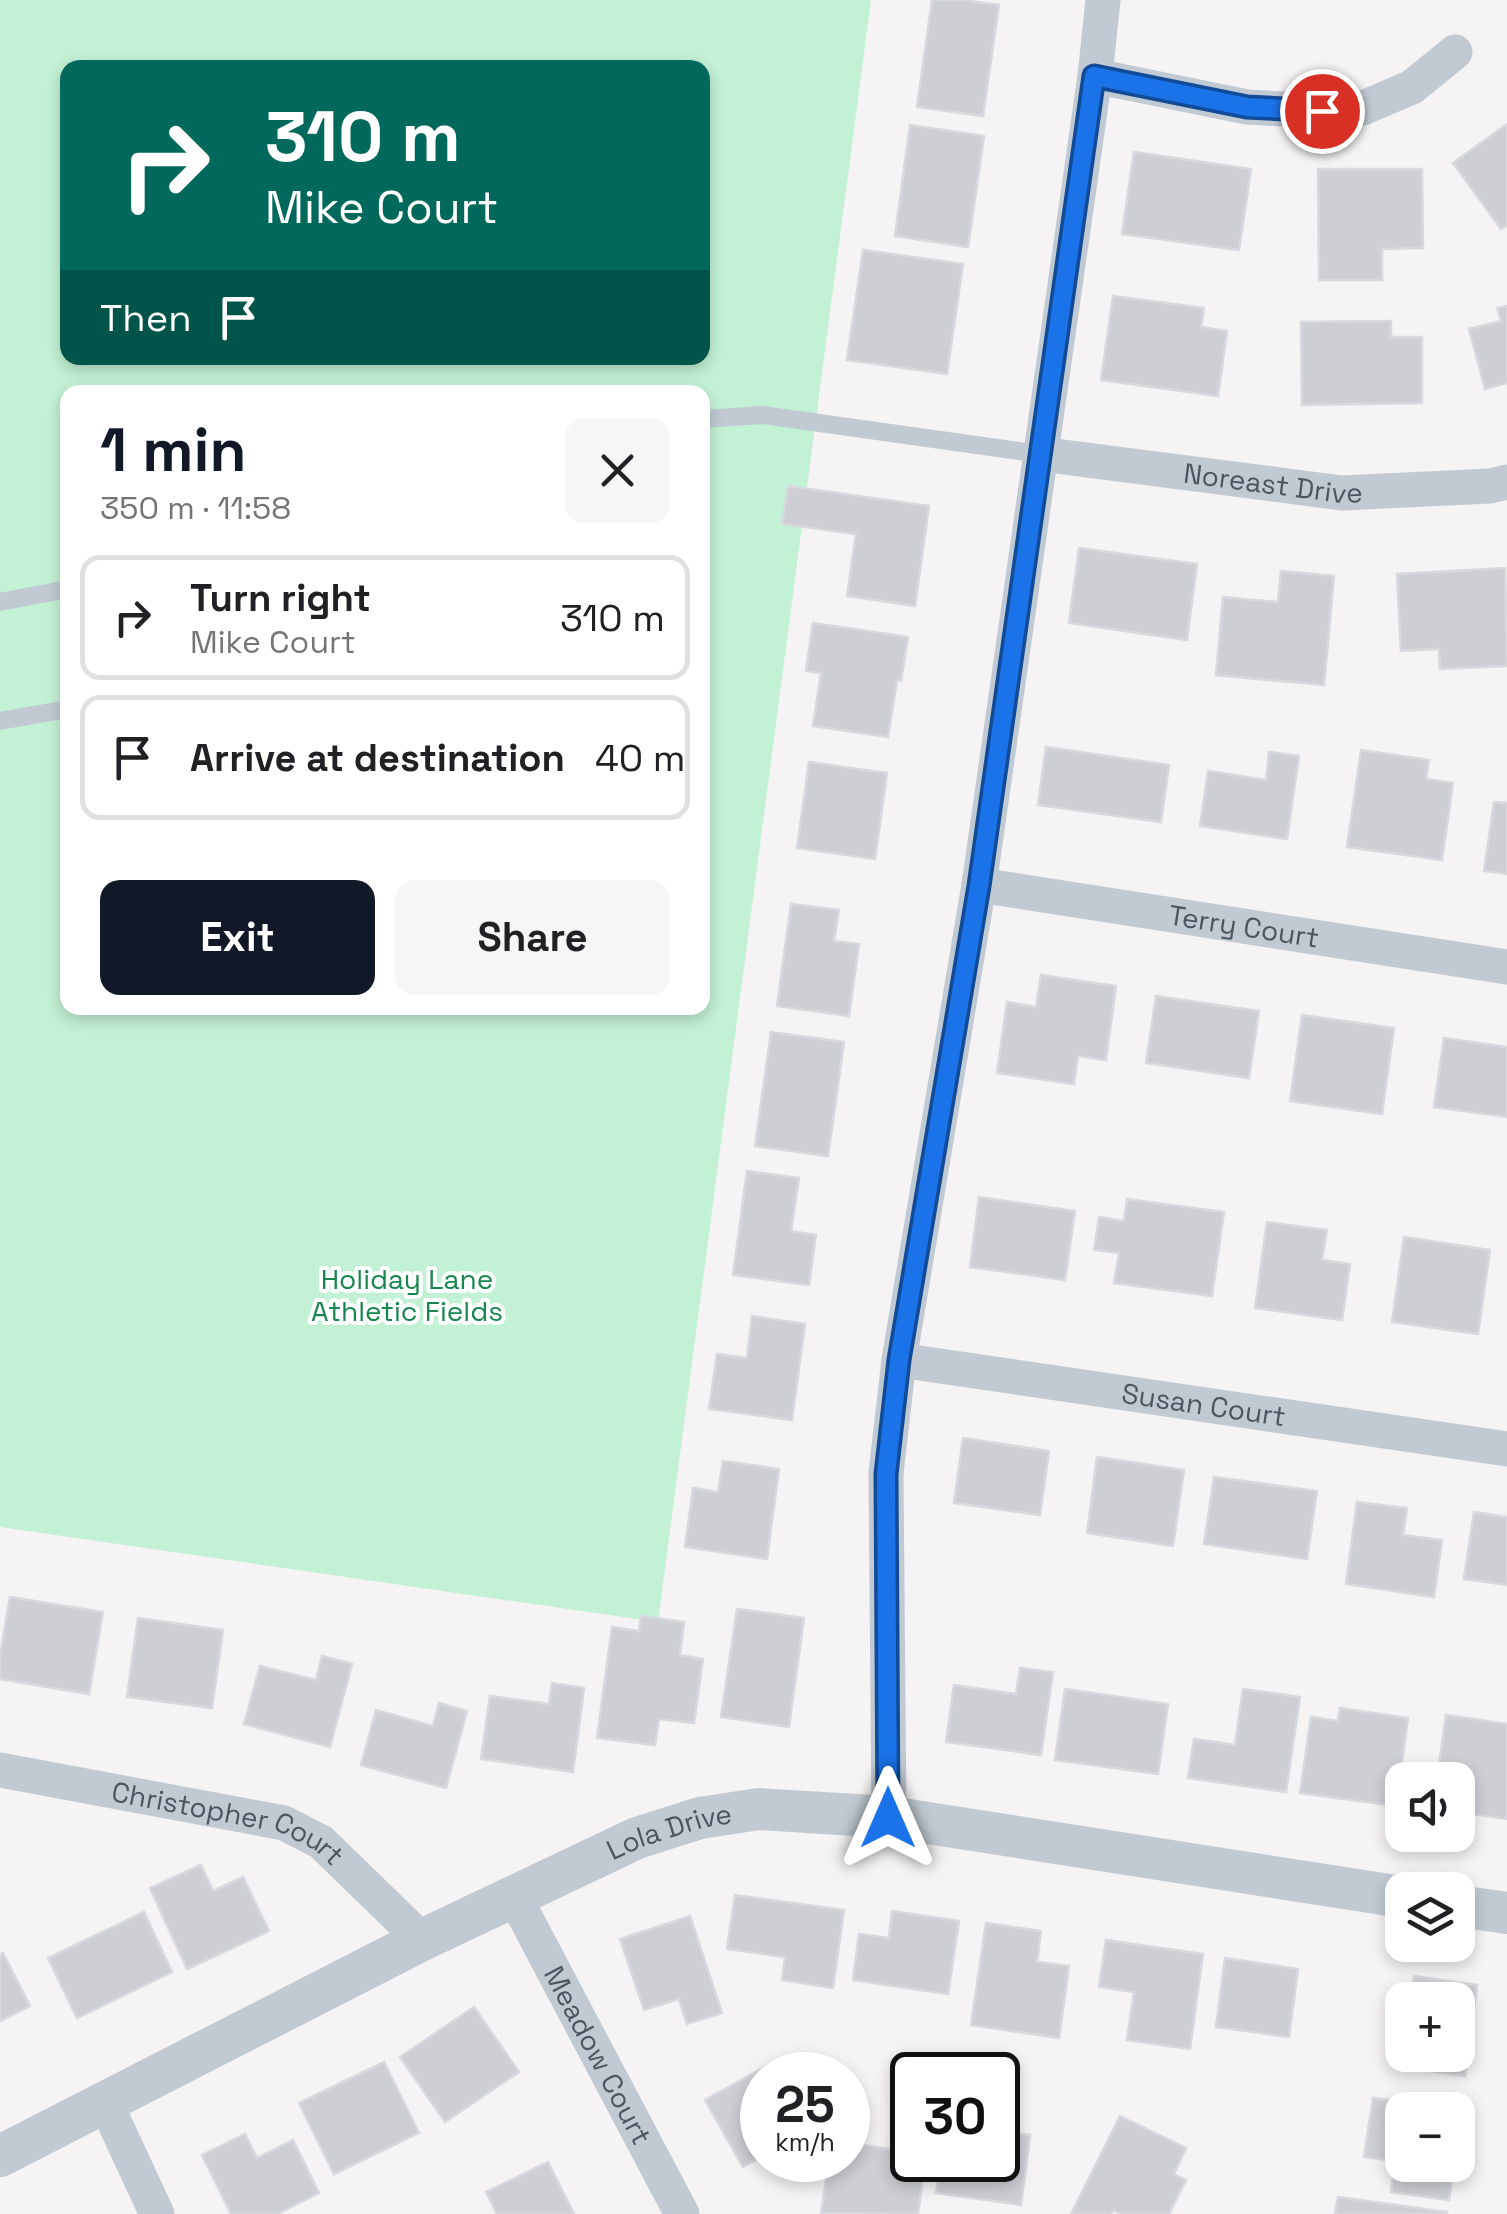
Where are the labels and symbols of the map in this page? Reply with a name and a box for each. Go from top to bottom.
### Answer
pin [1280,69,1365,154]
street label: Noreast Drive [1181,455,1363,511]
street label: Terry Court [1166,897,1321,956]
park label: Holiday Lane Athletic Fields [311,1261,503,1329]
street label: Susan Court [1119,1375,1288,1434]
position arrow [836,1766,940,1870]
street label: Christopher Court [109,1773,352,1873]
street label: Lola Drive [600,1795,734,1868]
street label: Meadow Court [536,1960,660,2151]
speed limit sign: 30 [890,2052,1020,2182]

